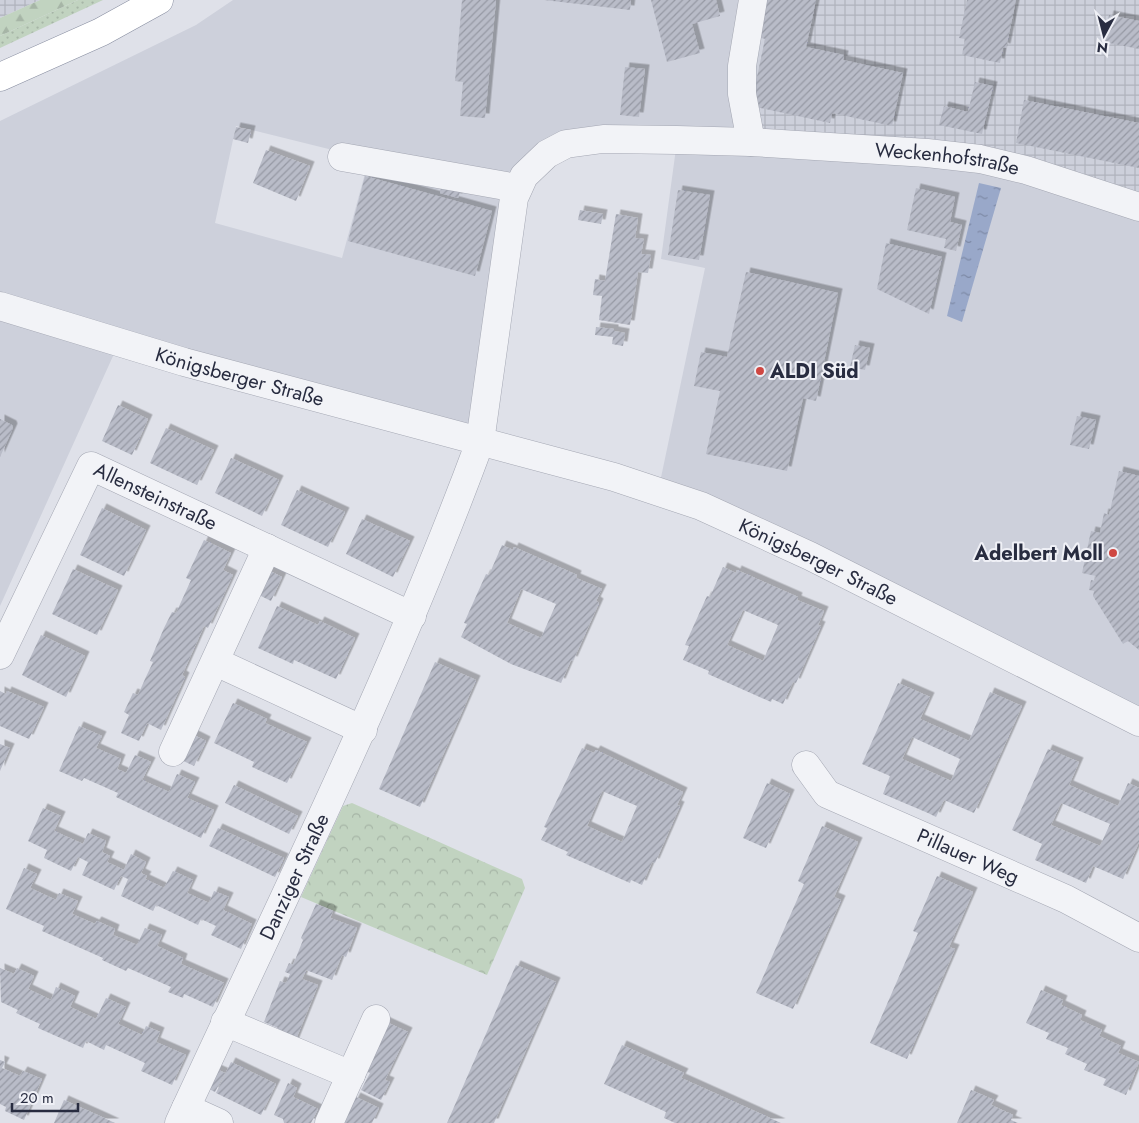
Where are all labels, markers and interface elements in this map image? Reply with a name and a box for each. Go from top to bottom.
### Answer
north arrow [1079,10,1129,60]
text: N [1096,37,1109,59]
street label: Weckenhofstraße [874,135,1022,182]
street label: Königsberger Straße [152,340,327,413]
place label: ALDI Süd [769,357,859,386]
marker: ALDI Süd [754,365,766,377]
street label: Allensteinstraße [89,455,222,537]
street label: Königsberger Straße [734,511,903,613]
place label: Adelbert Moll [973,539,1103,568]
marker: Adelbert Moll [1107,547,1119,559]
street label: Danziger Straße [252,809,336,945]
street label: Pillauer Weg [913,821,1024,891]
scale bar [12,1080,79,1112]
text: 20 m [20,1087,54,1109]

